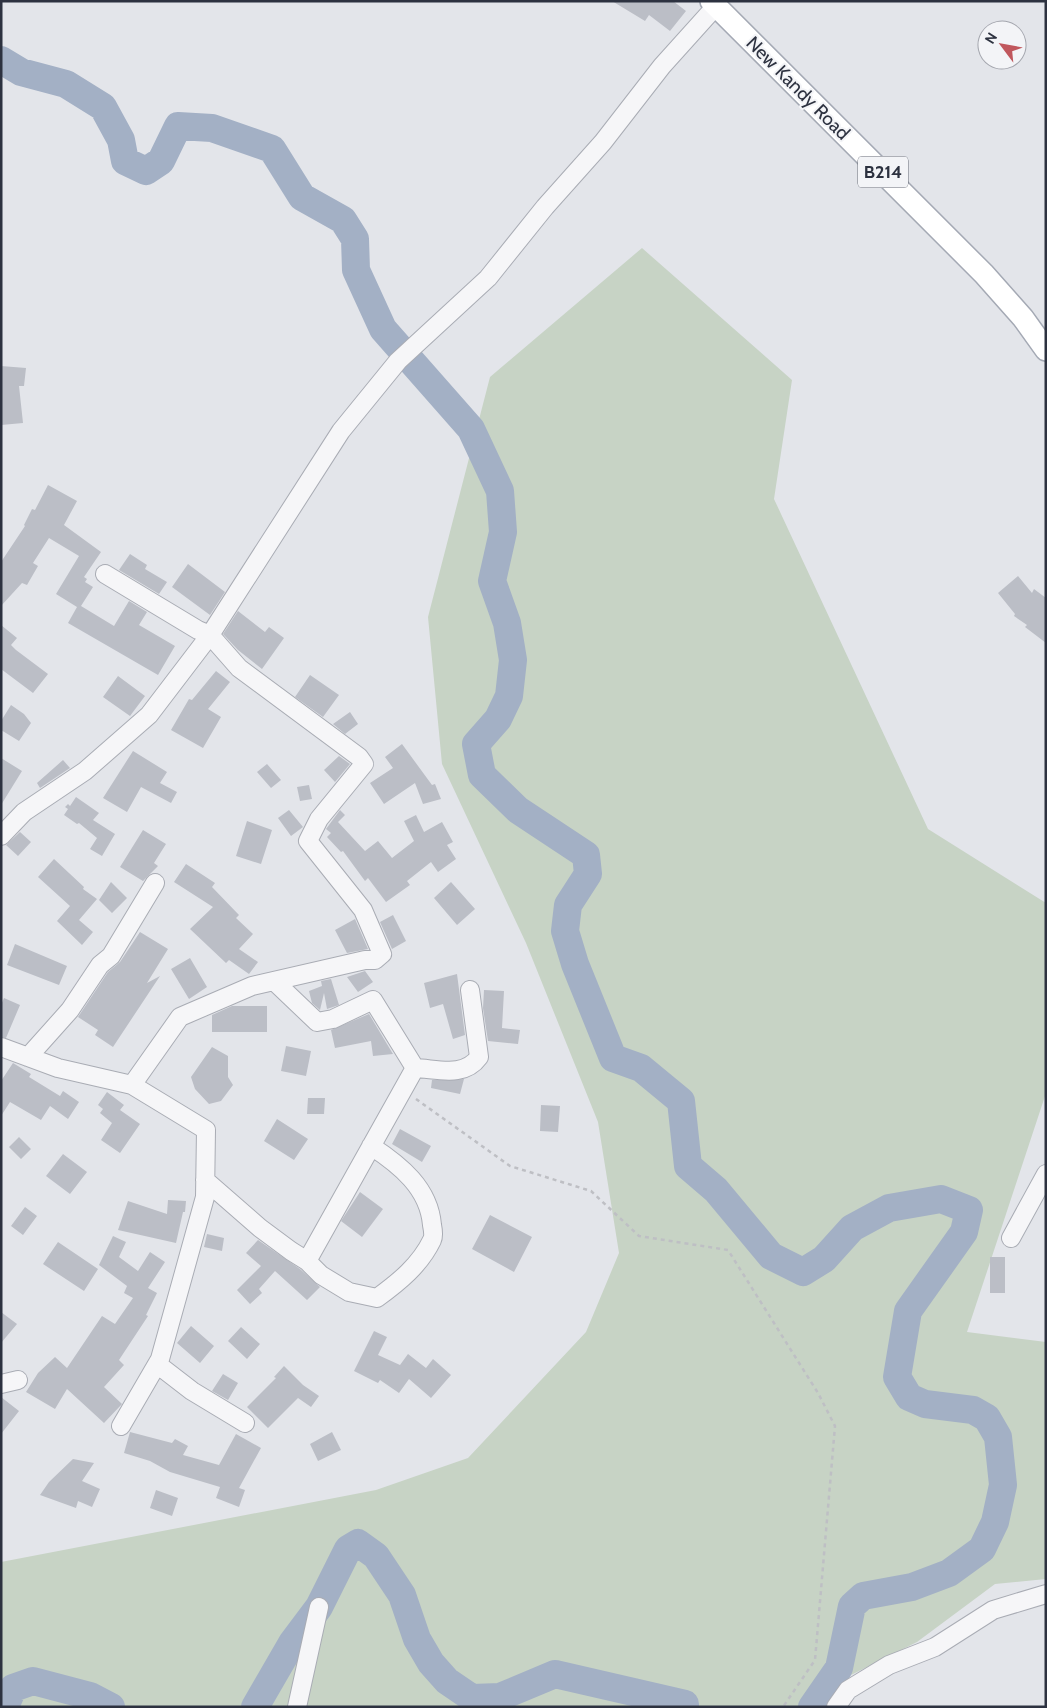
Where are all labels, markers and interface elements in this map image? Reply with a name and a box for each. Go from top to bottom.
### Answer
north arrow [977,20,1027,70]
text: N [981,29,1001,47]
street label: New Kandy Road [741,31,855,145]
road number: B214 [858,156,908,188]

